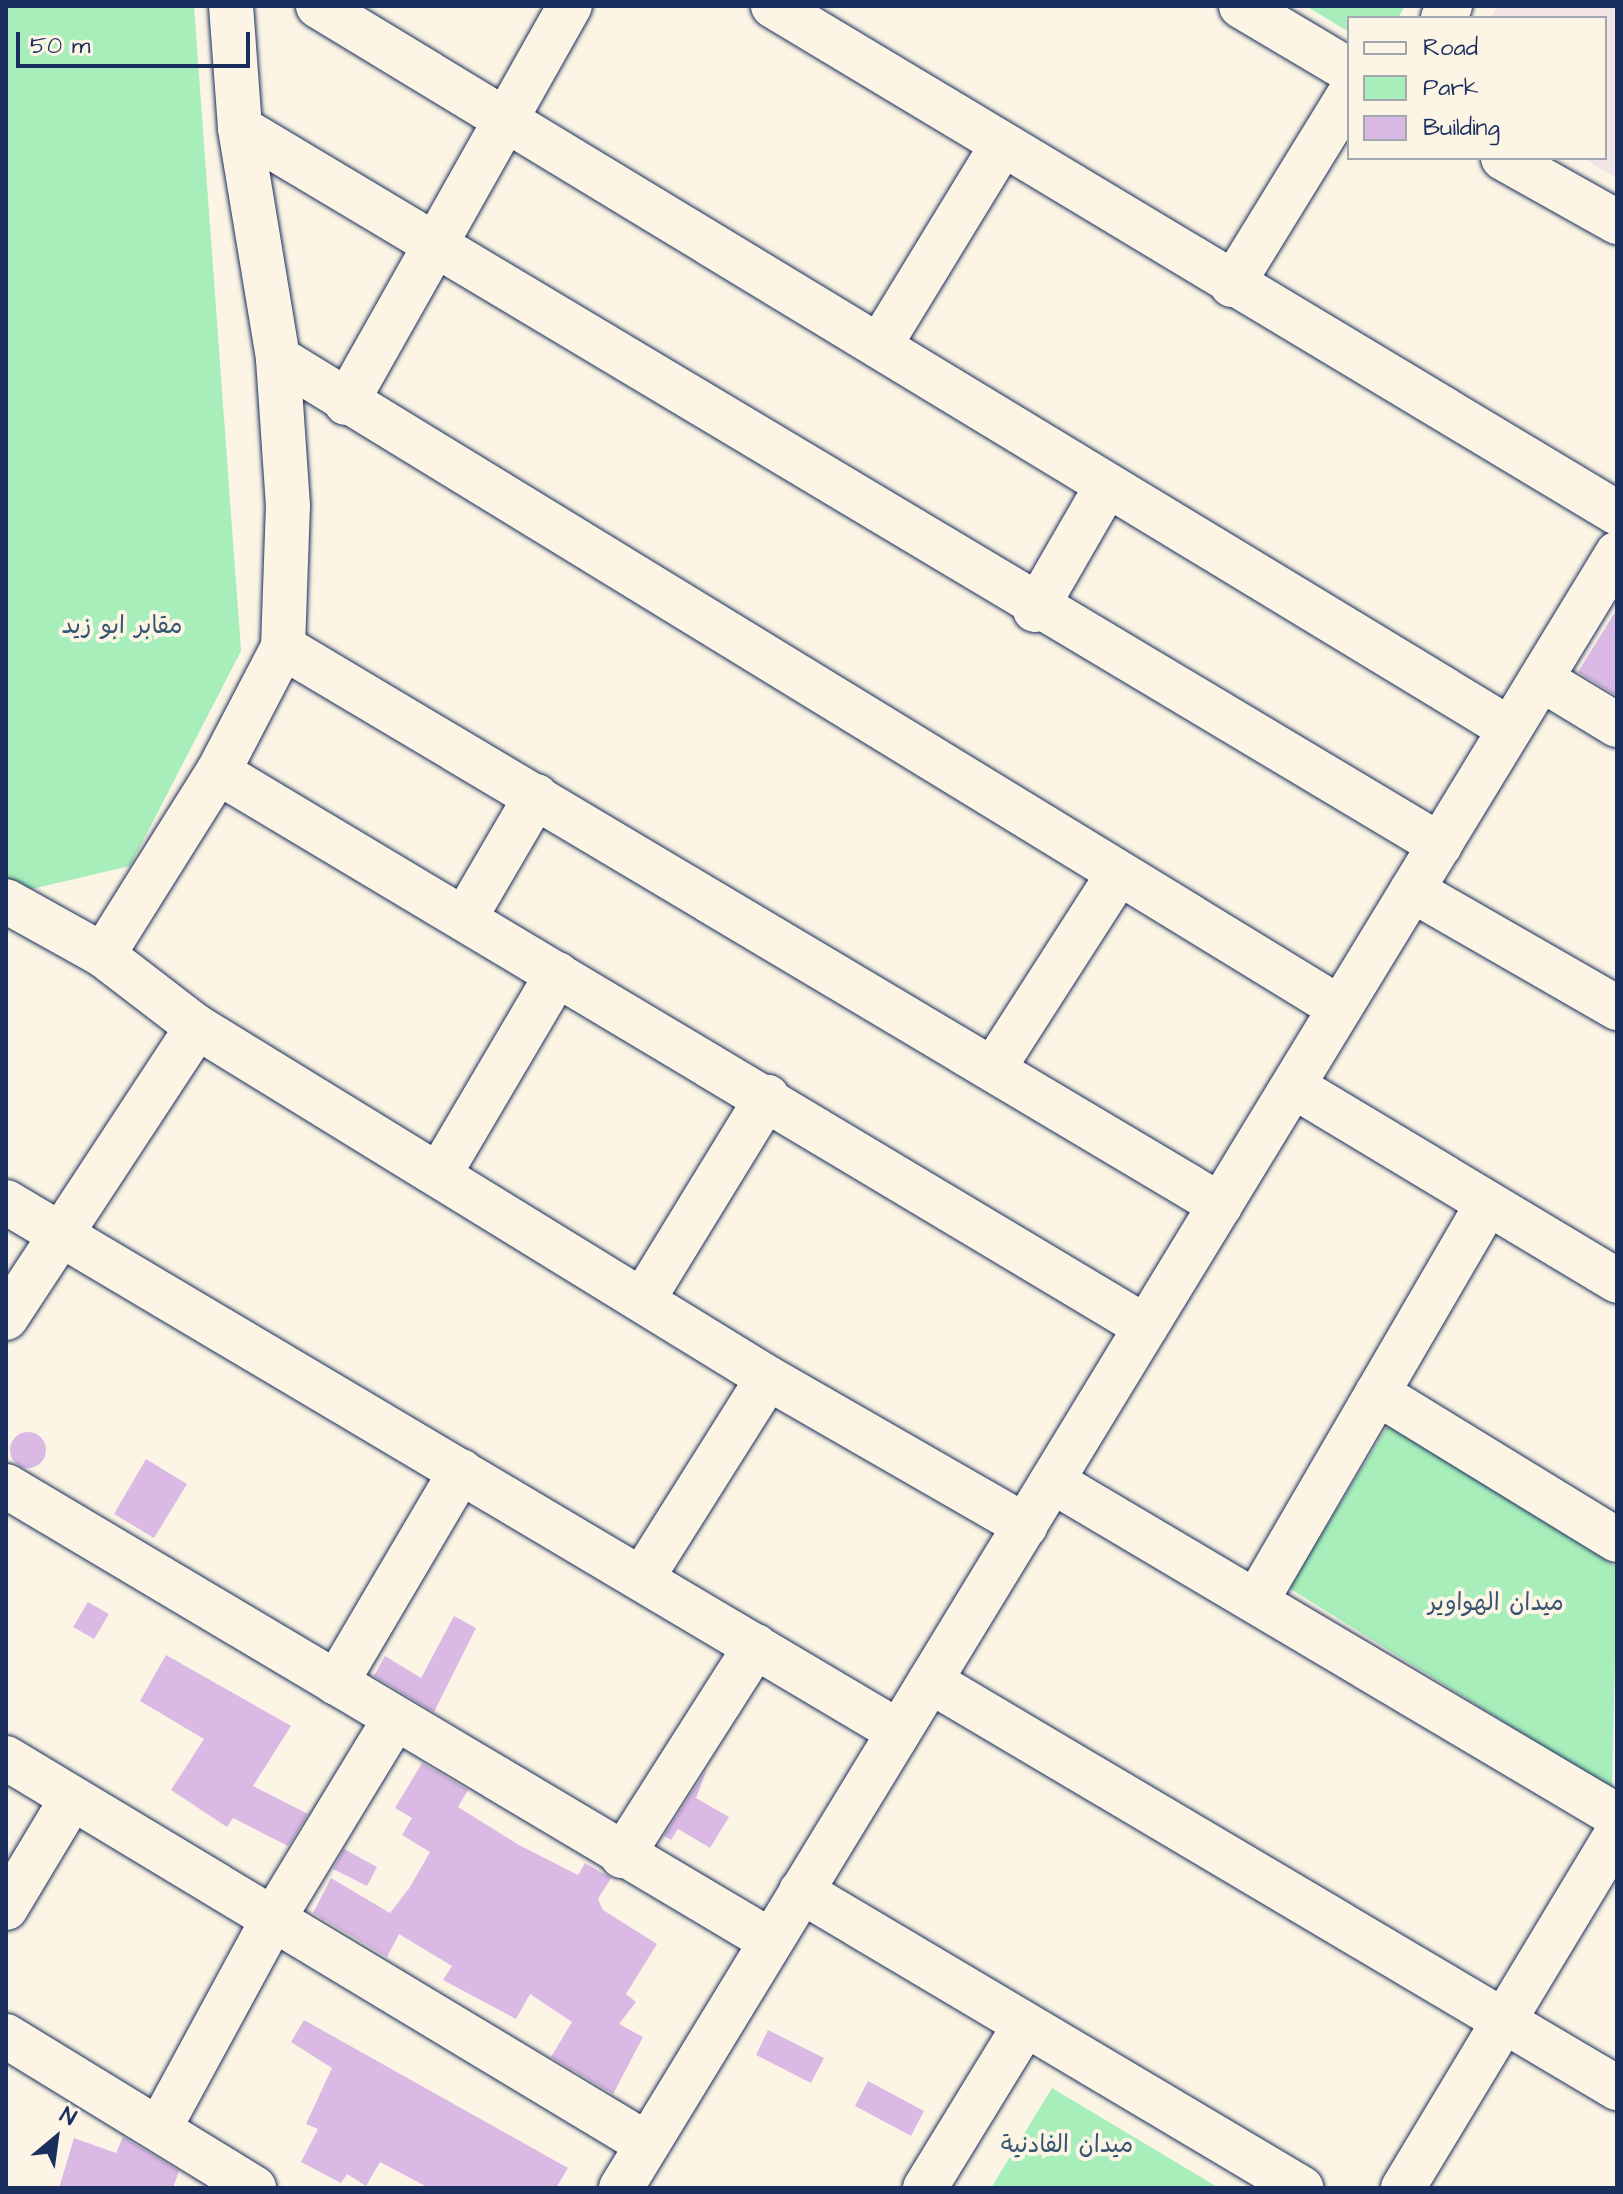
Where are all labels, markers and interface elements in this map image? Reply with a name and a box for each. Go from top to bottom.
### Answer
scale bar [20,16,254,66]
legend [1347,16,1607,160]
text: 50 m [30,29,90,63]
text: Road [1423,31,1478,65]
text: Park [1423,71,1479,105]
text: Building [1423,111,1500,145]
park label: مقابر ابو زيد [62,613,182,641]
park label: ميدان الهواوير [1428,1590,1564,1618]
north arrow [16,2098,96,2178]
text: N [54,2100,81,2133]
park label: ميدان الفادنية [1001,2132,1133,2160]

